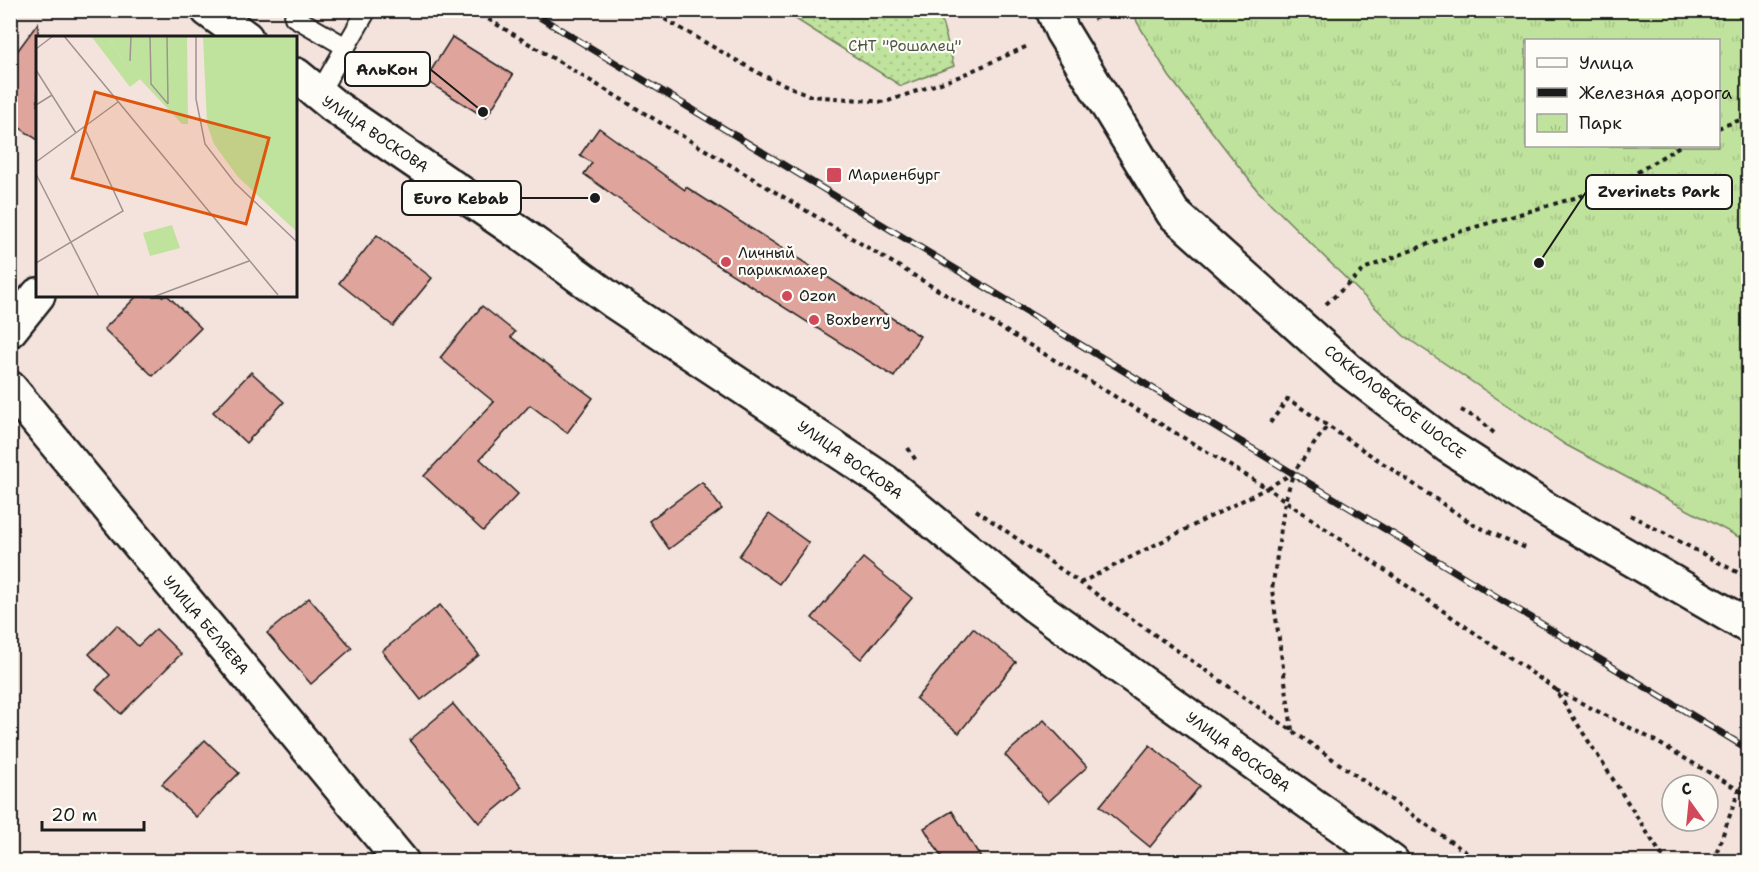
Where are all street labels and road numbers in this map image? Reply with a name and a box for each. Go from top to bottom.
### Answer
street label: УЛИЦА ВОСКОВА [318,91,432,177]
street label: СОККОЛОВСКОЕ ШОССЕ [1320,340,1470,464]
street label: УЛИЦА ВОСКОВА [793,416,907,504]
street label: УЛИЦА БЕЛЯЕВА [159,571,253,679]
street label: УЛИЦА ВОСКОВА [1182,707,1294,797]

